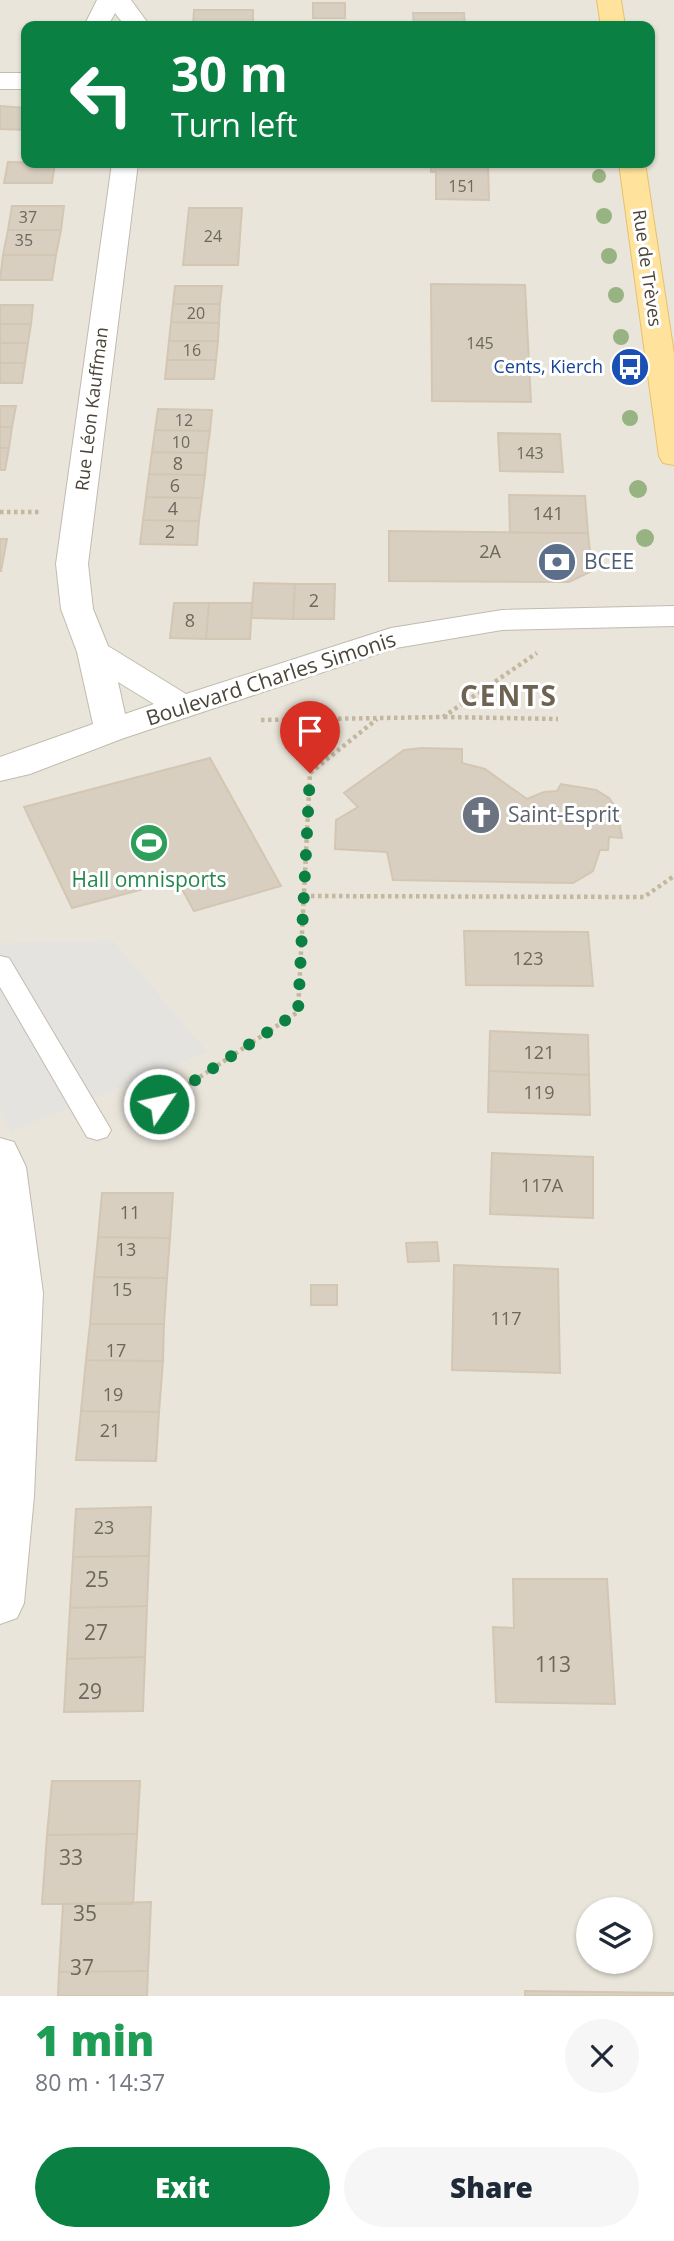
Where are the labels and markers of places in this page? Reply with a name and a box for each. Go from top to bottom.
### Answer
bus stop icon: Cents, Kierch [609,346,651,388]
place label: Cents, Kierch [493,354,603,378]
bank icon: BCEE [536,541,578,583]
place label: BCEE [584,547,634,575]
pin [280,701,340,773]
church icon: Saint-Esprit [460,794,502,836]
place label: Saint-Esprit [508,800,620,828]
sports icon: Hall omnisports [128,822,170,864]
place label: Hall omnisports [71,865,227,893]

